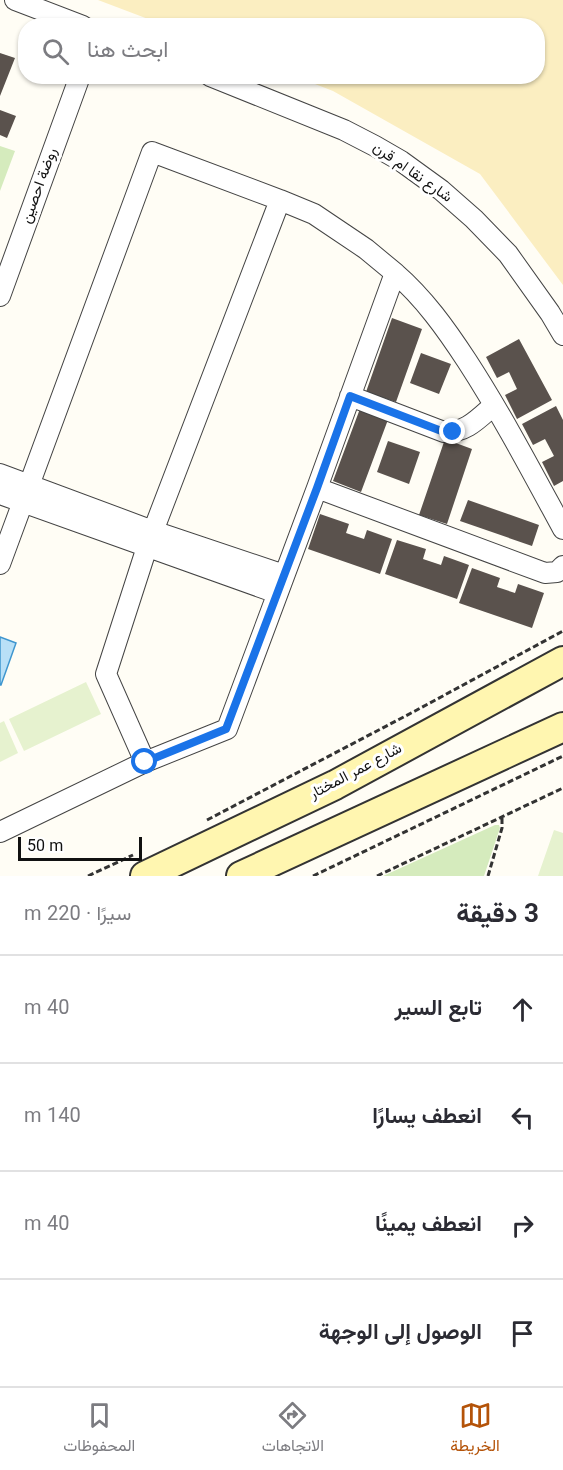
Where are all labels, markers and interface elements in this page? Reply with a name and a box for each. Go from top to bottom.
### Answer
search box [18,18,545,84]
text: ابحث هنا [87,34,168,69]
icon: search [39,35,72,68]
street label: شارع نقا ام قرن [367,137,457,209]
street label: روضة احصين [16,145,64,227]
route end [439,418,465,444]
street label: شارع عمر المختار [305,738,407,807]
route start [131,748,157,774]
scale bar [18,834,142,862]
text: 50 m [27,835,63,860]
text: 3 دقيقة [456,895,539,936]
text: سيرًا · 220 m [24,899,131,931]
text: تابع السير [394,992,482,1027]
text: 40 m [24,993,69,1025]
icon: ahead [506,993,539,1026]
text: انعطف يسارًا [372,1100,482,1135]
text: 140 m [24,1101,81,1133]
icon: left [506,1101,539,1134]
text: انعطف يمينًا [375,1208,482,1243]
text: 40 m [24,1209,69,1241]
icon: right [506,1209,539,1242]
text: الوصول إلى الوجهة [319,1316,482,1351]
icon: arrive [506,1317,539,1350]
tab: المحفوظات [63,1399,135,1460]
tab: الاتجاهات [262,1399,324,1460]
tab: الخريطة [450,1399,500,1460]

